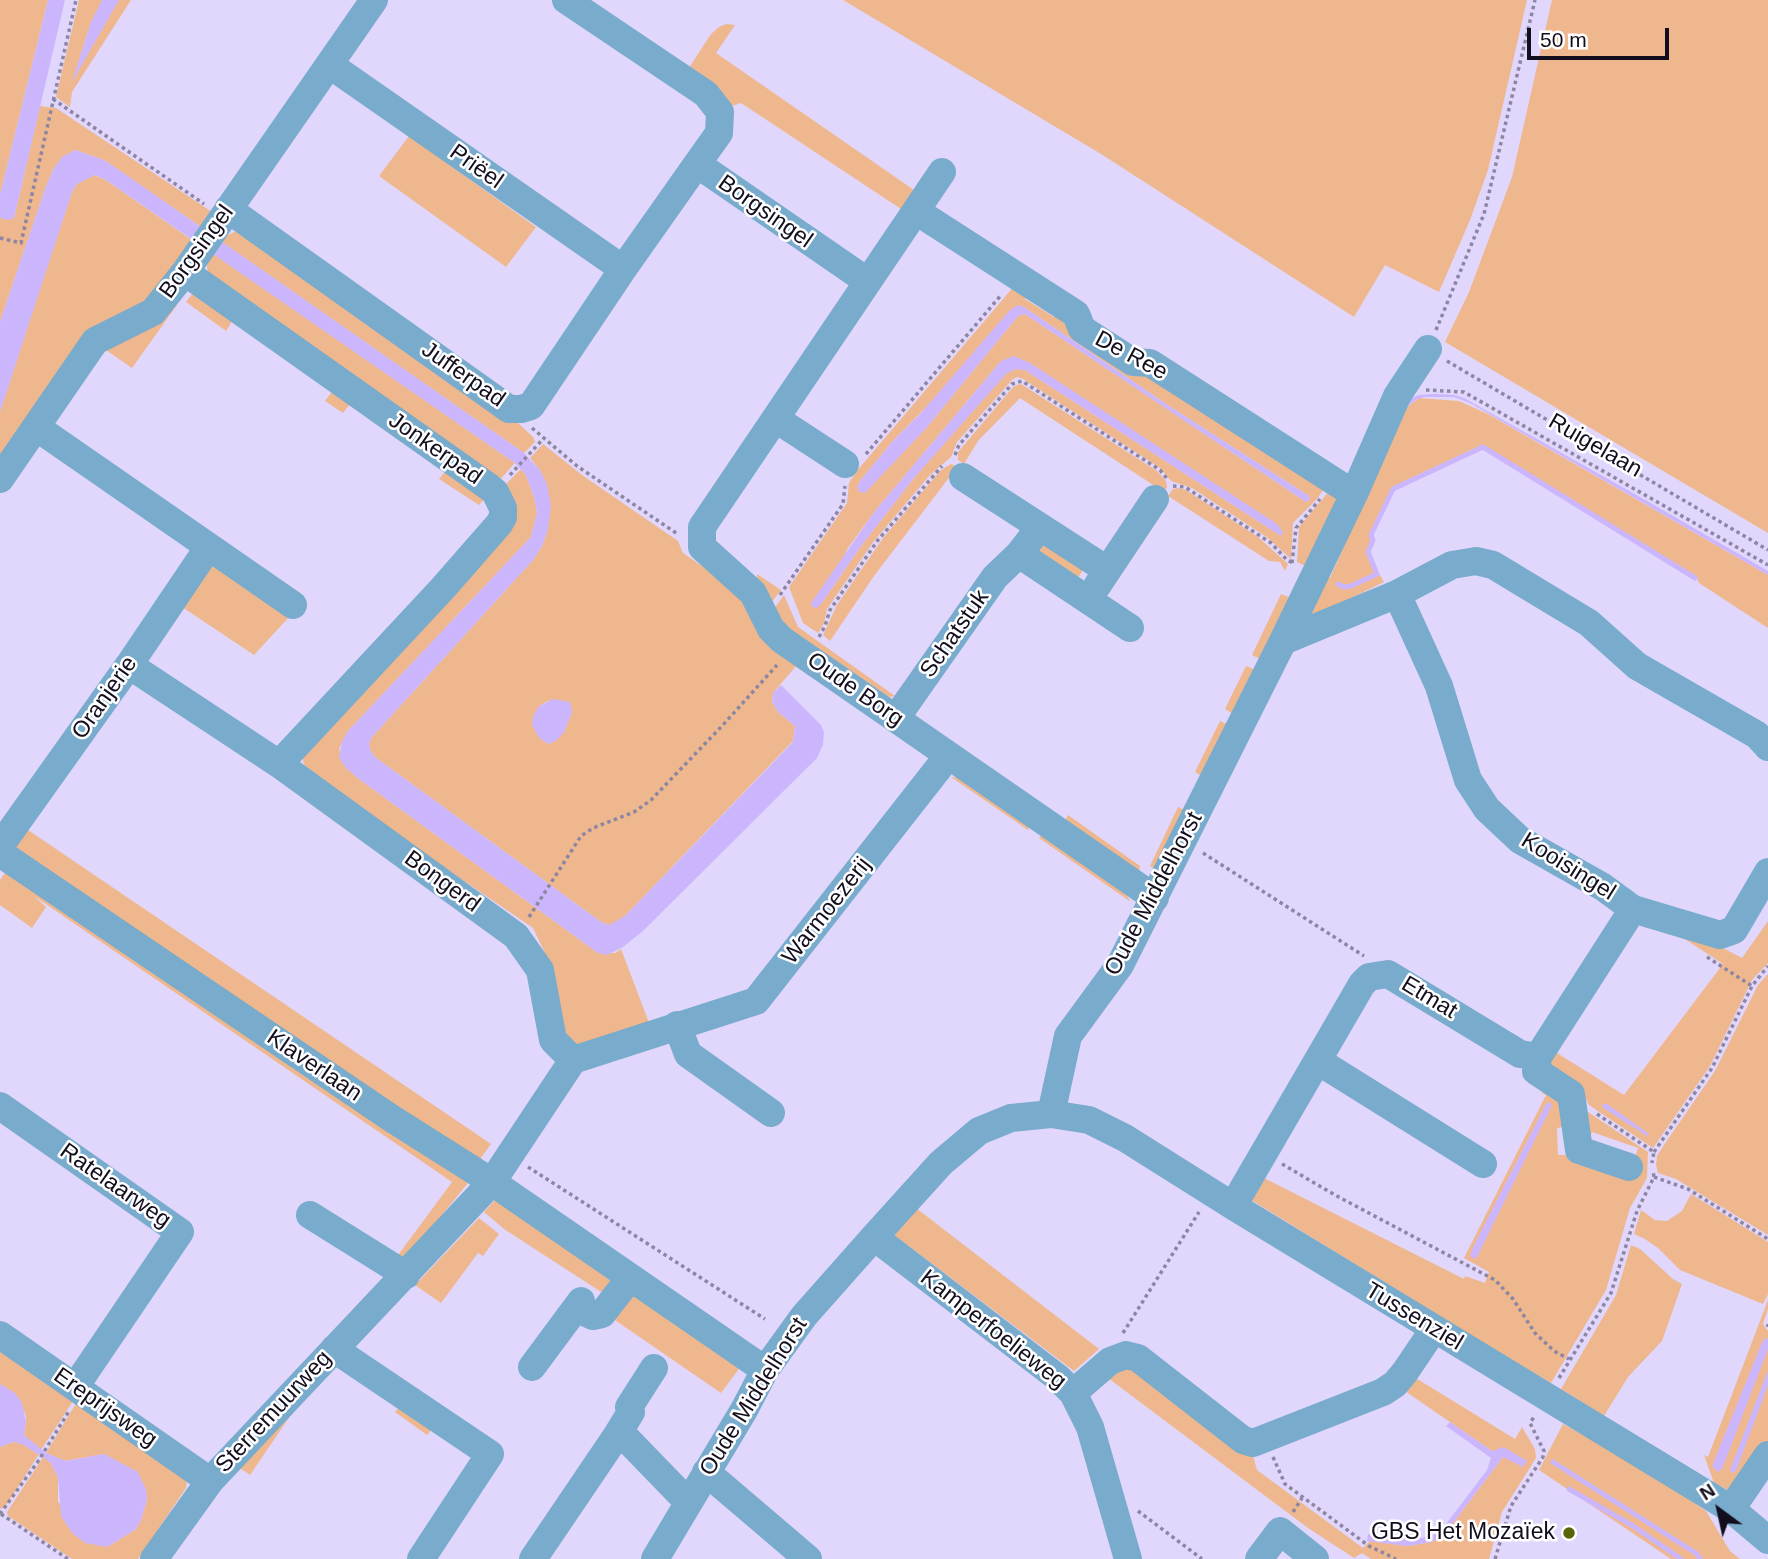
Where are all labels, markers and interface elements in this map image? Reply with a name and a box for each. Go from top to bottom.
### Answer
scale bar [1530,14,1672,58]
text: 50 m [1540,28,1587,51]
street label: Priëel [444,139,508,195]
street label: Borgsingel [713,170,817,254]
street label: Borgsingel [154,200,240,304]
street label: De Ree [1090,326,1172,386]
street label: Jufferpad [416,336,510,414]
street label: Jonkerpad [383,407,487,491]
street label: Ruigelaan [1543,408,1647,484]
street label: Schatstuk [915,585,995,683]
street label: Oude Borg [802,647,908,733]
street label: Oranjerie [67,651,143,745]
street label: Oude Middelhorst [1099,807,1209,981]
street label: Kooisingel [1516,827,1620,907]
street label: Bongerd [399,845,485,919]
street label: Warmoezerij [777,852,877,970]
street label: Etmat [1396,971,1462,1025]
street label: Klaverlaan [261,1024,367,1108]
street label: Ratelaarweg [54,1138,176,1234]
street label: Kamperfoelieweg [914,1264,1072,1396]
street label: Tussenziel [1360,1277,1468,1357]
street label: Oude Middelhorst [694,1313,814,1481]
street label: Sterremuurweg [210,1345,338,1479]
street label: Ereprijsweg [48,1362,162,1454]
north arrow [1684,1475,1754,1545]
text: N [1696,1479,1719,1505]
place label: GBS Het Mozaïek [1371,1519,1555,1547]
marker: GBS Het Mozaïek [1561,1525,1577,1541]

